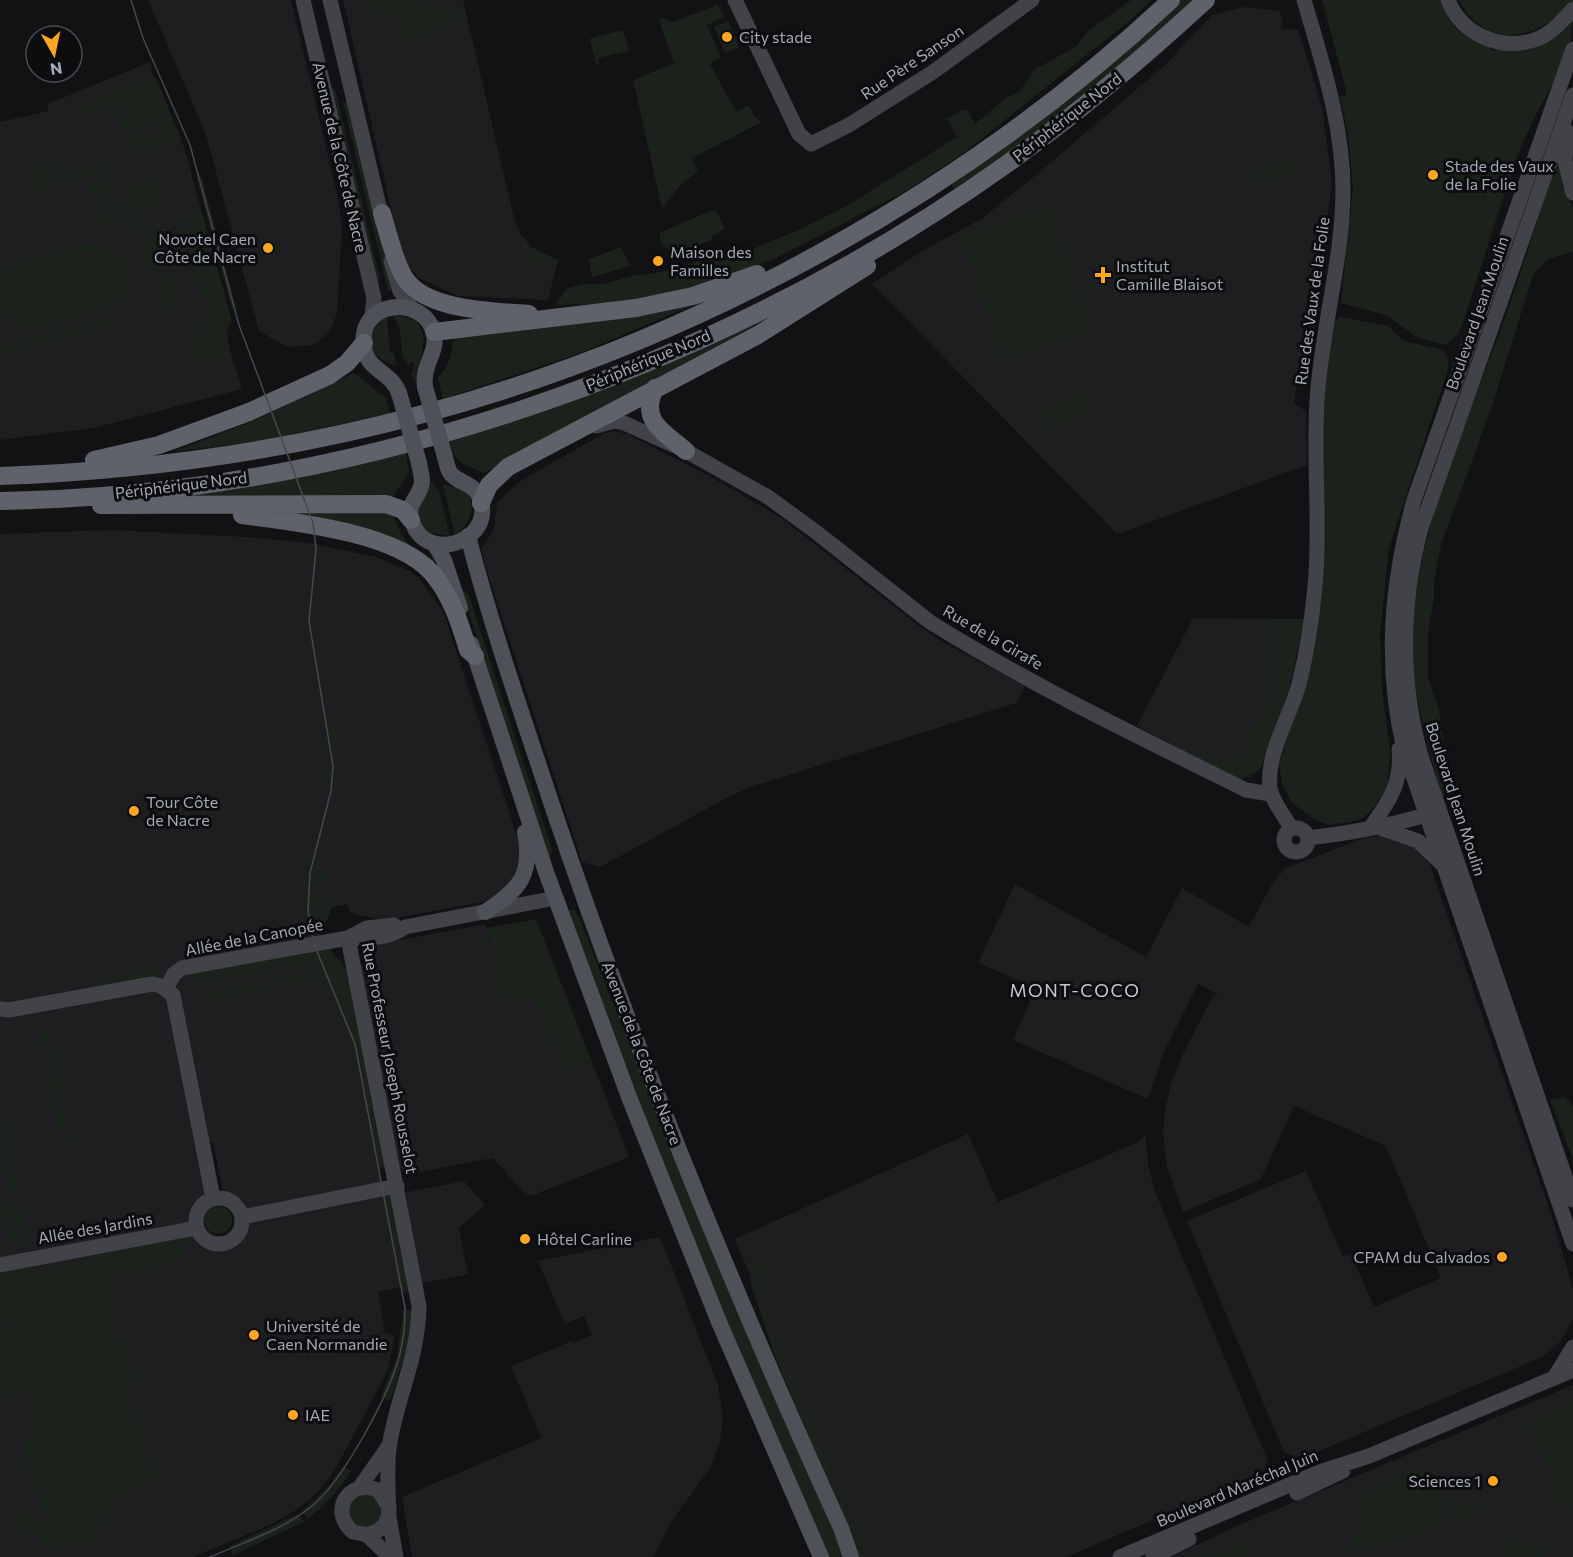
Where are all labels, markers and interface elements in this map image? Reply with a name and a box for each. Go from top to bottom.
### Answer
street label: Rue Père Sanson [857,20,967,103]
north arrow [24,24,84,84]
place label: City stade [739,27,812,46]
marker: City stade [720,30,734,44]
text: N [49,59,64,80]
street label: Avenue de la Côte de Nacre [309,60,372,254]
street label: Périphérique Nord [1008,68,1125,165]
place label: Stade des Vaux de la Folie [1445,156,1554,193]
marker: Stade des Vaux de la Folie [1426,168,1440,182]
street label: Rue des Vaux de la Folie [1290,216,1333,386]
place label: Novotel Caen Côte de Nacre [154,229,256,266]
street label: Boulevard Jean Moulin [1441,234,1512,392]
marker: Novotel Caen Côte de Nacre [261,241,275,255]
place label: Maison des Familles [670,242,752,279]
marker: Maison des Familles [651,254,665,268]
place label: Institut Camille Blaisot [1116,256,1224,293]
marker: Institut Camille Blaisot [1094,266,1112,284]
street label: Périphérique Nord [583,325,713,394]
street label: Périphérique Nord [114,467,248,502]
street label: Rue de la Girafe [940,600,1047,673]
street label: Boulevard Jean Moulin [1423,719,1490,878]
place label: Tour Côte de Nacre [146,792,218,829]
marker: Tour Côte de Nacre [127,804,141,818]
street label: Allée de la Canopée [183,914,324,959]
street label: Rue Professeur Joseph Rousselot [359,940,422,1176]
street label: Avenue de la Côte de Nacre [599,959,686,1147]
district label: MONT-COCO [1010,979,1140,1001]
street label: Allée des Jardins [36,1208,154,1247]
place label: Hôtel Carline [537,1229,632,1248]
marker: Hôtel Carline [518,1232,532,1246]
place label: CPAM du Calvados [1353,1247,1490,1266]
marker: CPAM du Calvados [1495,1250,1509,1264]
place label: Université de Caen Normandie [266,1316,387,1353]
marker: Université de Caen Normandie [247,1328,261,1342]
place label: IAE [305,1405,330,1424]
marker: IAE [286,1408,300,1422]
street label: Boulevard Maréchal Juin [1153,1445,1320,1530]
place label: Sciences 1 [1408,1471,1481,1490]
marker: Sciences 1 [1486,1474,1500,1488]

